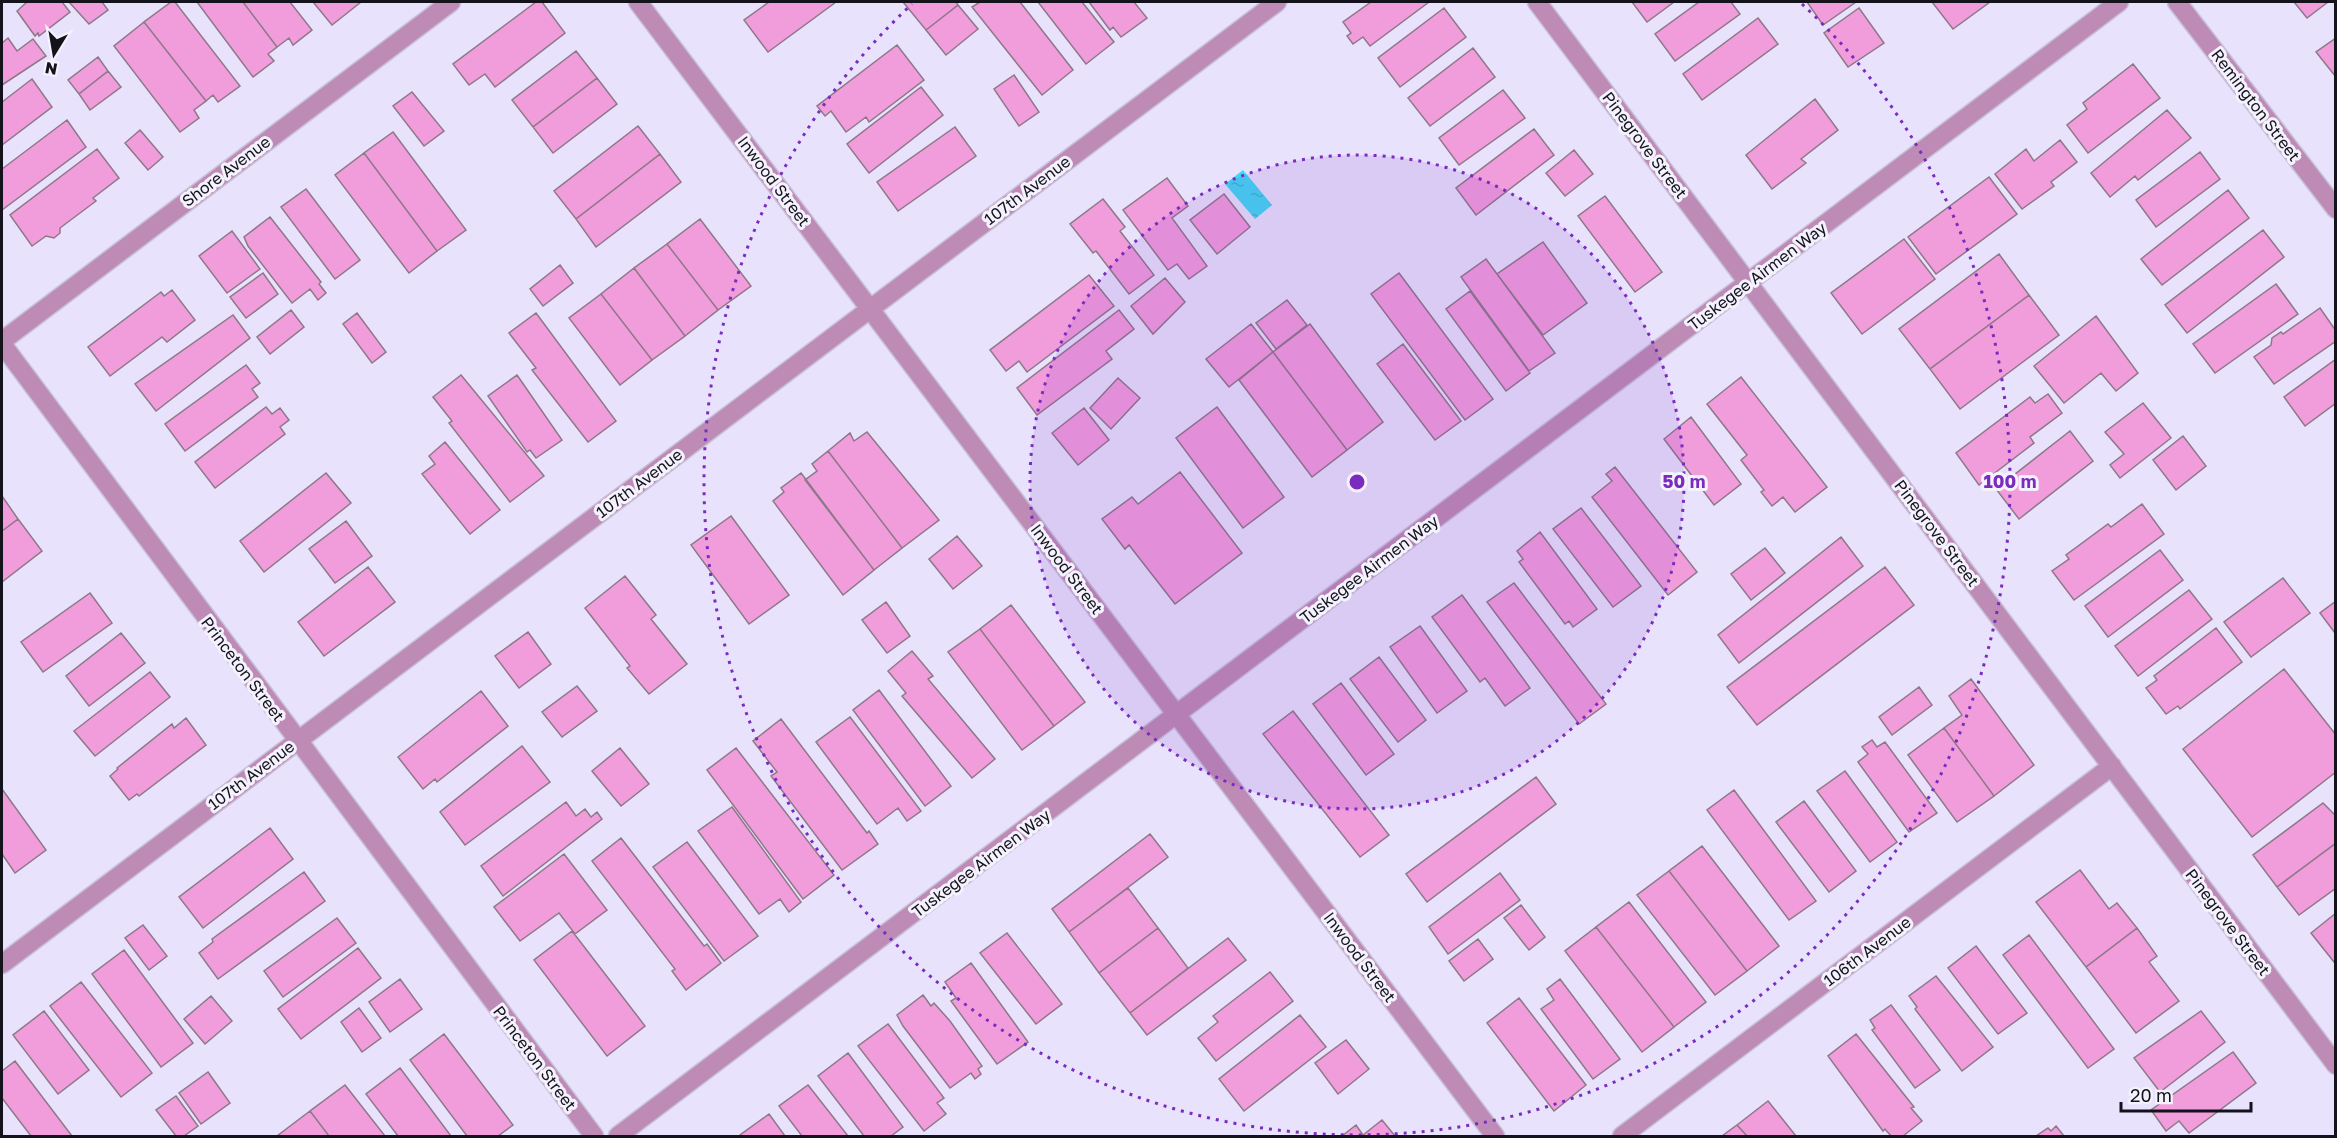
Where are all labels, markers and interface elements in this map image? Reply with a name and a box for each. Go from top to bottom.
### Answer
north arrow [24,24,84,84]
street label: Remington Street [2207,45,2305,165]
text: N [43,58,59,80]
street label: Pinegrove Street [1598,88,1692,202]
street label: Shore Avenue [178,131,274,211]
street label: Inwood Street [734,132,814,230]
street label: 107th Avenue [980,151,1074,229]
street label: Tuskegee Airmen Way [1684,217,1830,335]
street label: 107th Avenue [592,444,686,522]
text: 50 m [1663,470,1705,492]
text: 100 m [1984,470,2036,492]
centre of rings [1347,472,1367,492]
street label: Pinegrove Street [1890,476,1984,590]
street label: Tuskegee Airmen Way [1296,510,1442,628]
street label: Inwood Street [1027,520,1107,618]
street label: Princeton Street [197,613,289,725]
street label: 107th Avenue [204,736,298,814]
street label: Tuskegee Airmen Way [908,804,1054,922]
street label: Pinegrove Street [2181,865,2275,979]
street label: Inwood Street [1320,908,1400,1006]
street label: 106th Avenue [1819,912,1915,990]
street label: Princeton Street [489,1002,581,1114]
scale bar [2121,1075,2252,1113]
text: 20 m [2130,1084,2172,1106]

